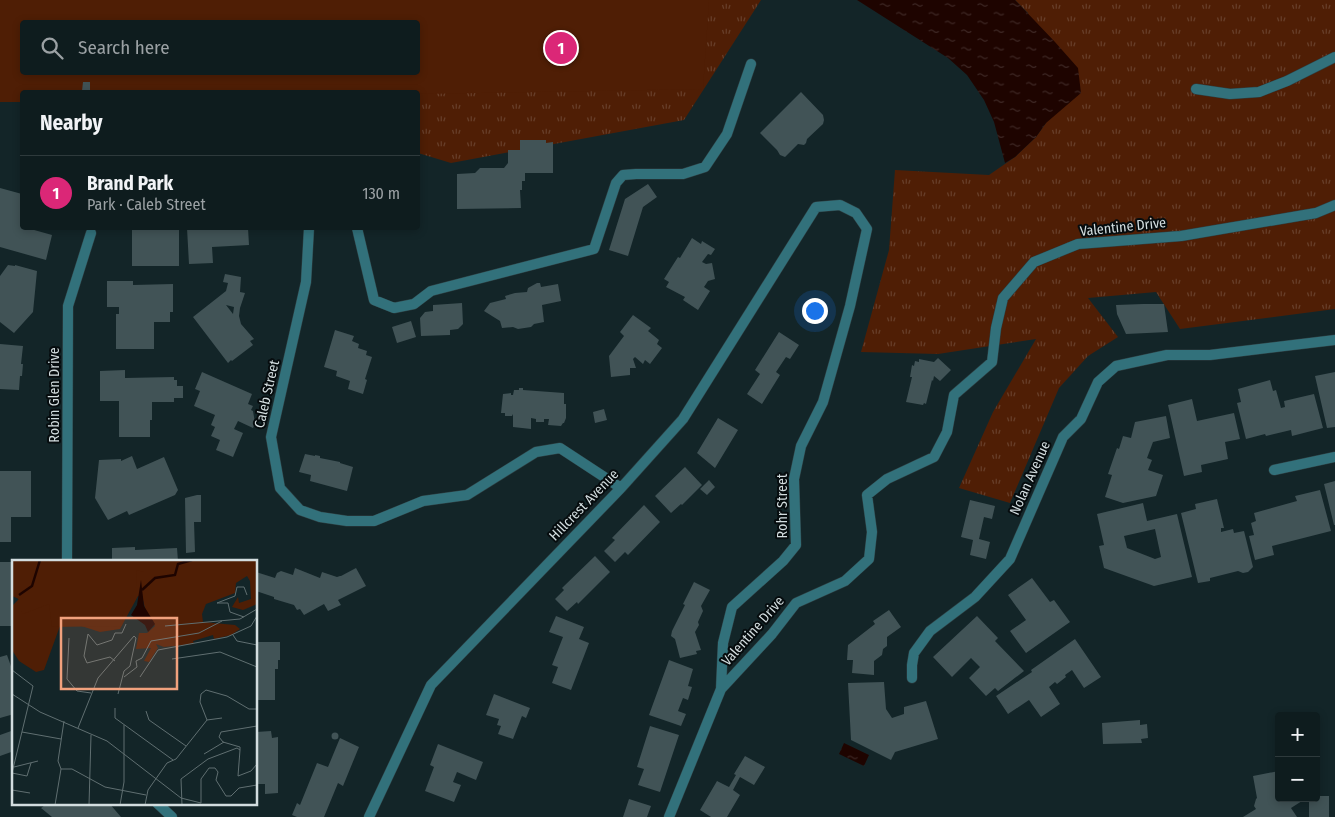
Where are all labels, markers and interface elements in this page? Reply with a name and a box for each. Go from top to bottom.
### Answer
search box [20,20,420,75]
pin: 1 [545,29,577,67]
icon: search [38,34,66,62]
text: Search here [78,36,170,59]
text: Nearby [40,110,102,136]
text: Brand Park [87,172,173,195]
text: 1 [53,184,59,203]
text: 130 m [362,184,400,203]
text: Park · Caleb Street [87,195,206,214]
street label: Valentine Drive [1079,214,1167,240]
your location [802,298,828,324]
street label: Robin Glen Drive [46,347,63,443]
street label: Caleb Street [251,358,283,430]
street label: Nolan Avenue [1006,438,1054,518]
street label: Hillcrest Avenue [546,466,622,544]
street label: Rohr Street [774,473,791,538]
inset map [12,560,258,804]
street label: Valentine Drive [718,593,788,669]
map controls [1275,712,1320,802]
button: + [1275,712,1320,757]
button: − [1275,757,1320,802]

